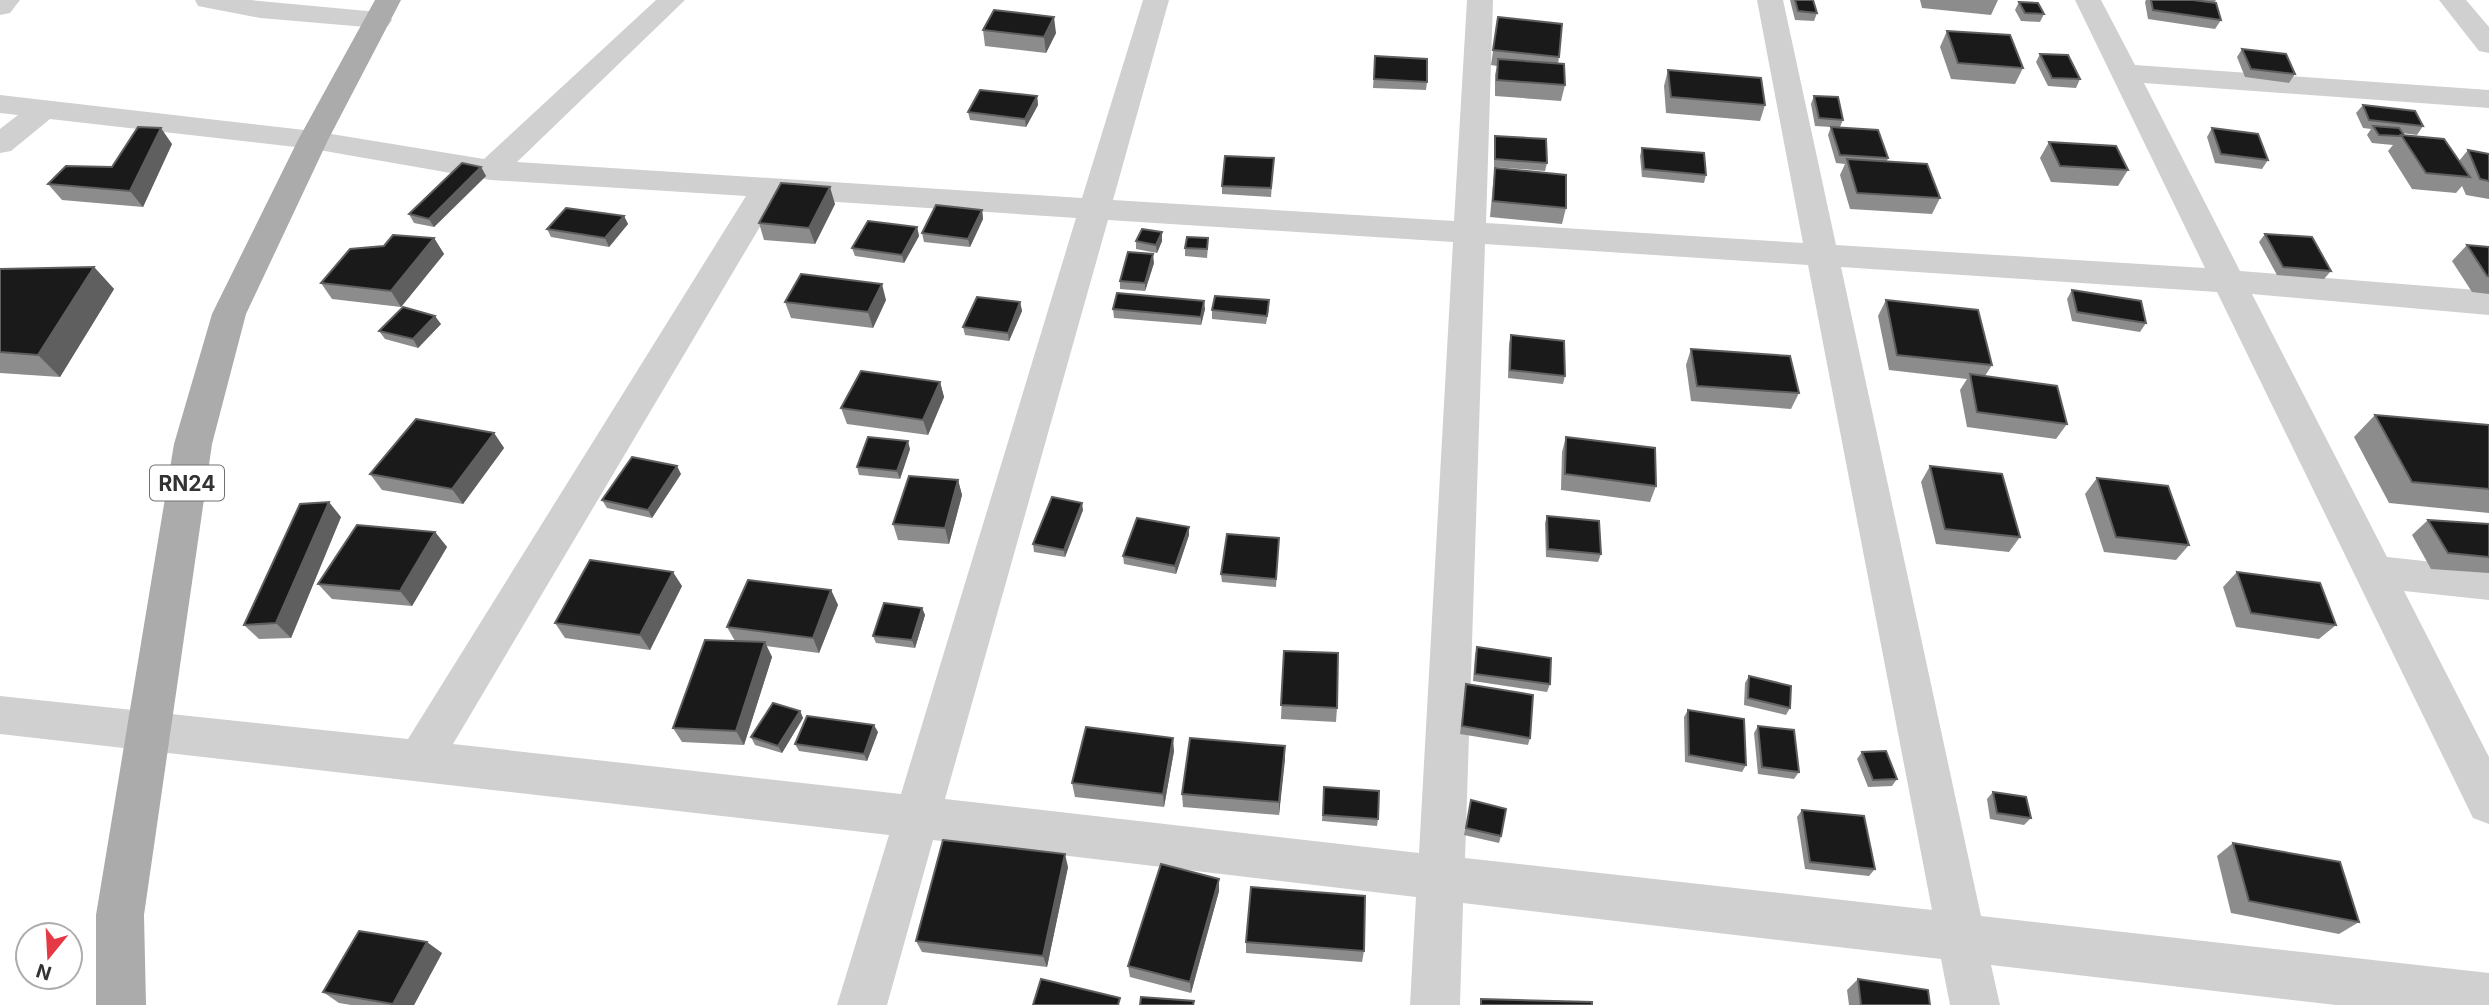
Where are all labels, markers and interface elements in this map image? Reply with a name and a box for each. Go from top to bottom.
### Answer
road number: RN24 [150,466,224,500]
north arrow [14,921,84,991]
text: N [33,959,54,985]

